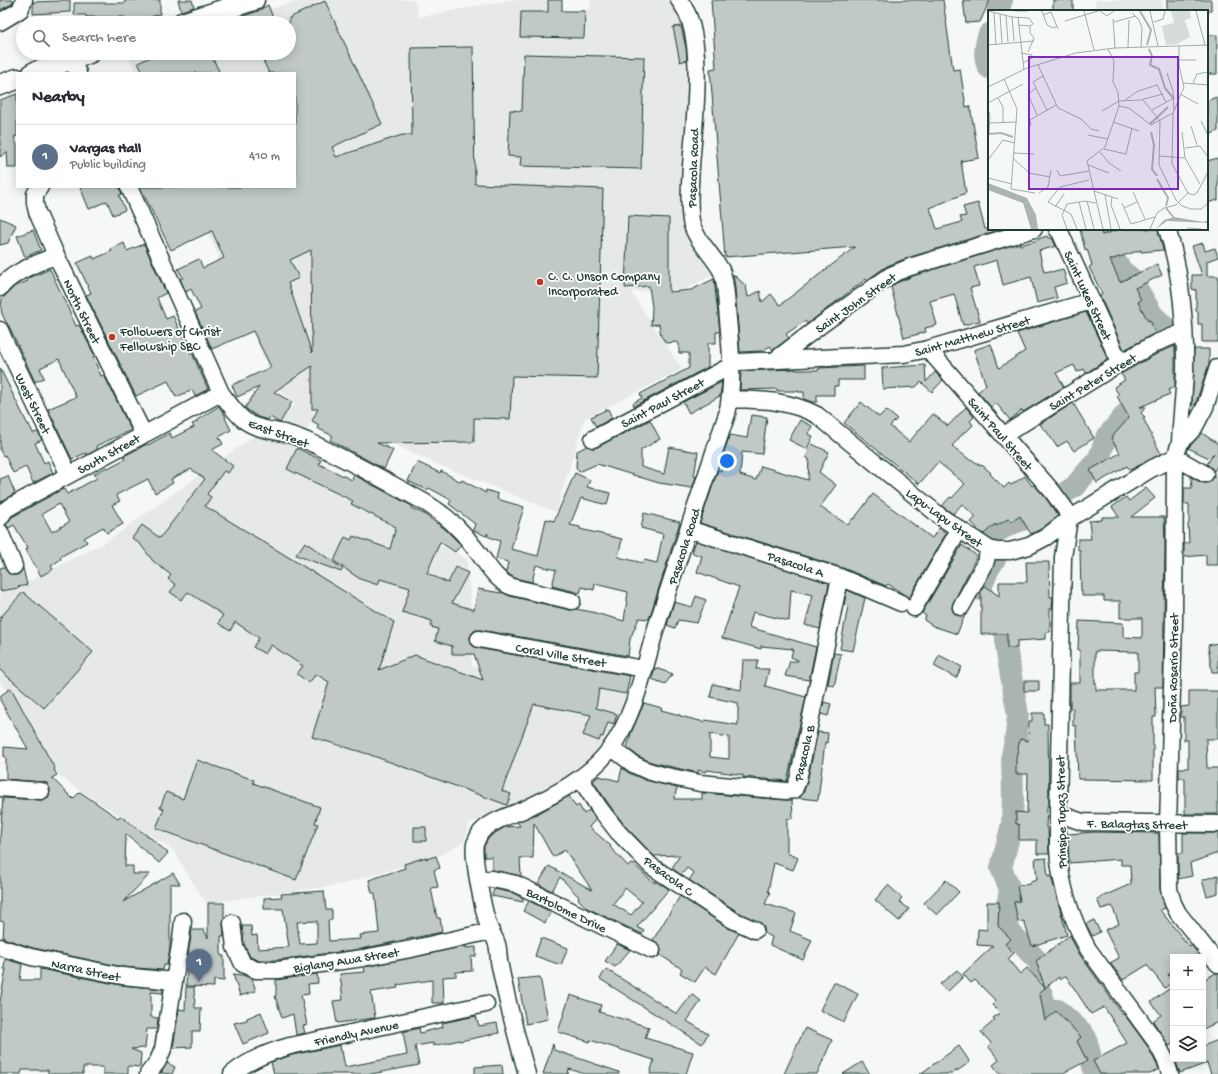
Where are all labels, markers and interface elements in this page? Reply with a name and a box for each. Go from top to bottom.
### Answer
inset map [988,10,1208,230]
search box [16,16,296,60]
icon: search [30,27,52,49]
text: Search here [62,29,136,47]
text: Nearby [32,88,85,108]
street label: Pasacola Road [686,127,703,209]
text: Vargas Hall [70,140,141,158]
text: 1 [42,149,48,164]
text: 410 m [249,149,280,164]
text: Public building [70,158,146,173]
street label: Saint Lukes Street [1060,249,1115,344]
place label: C. C. Unson Company Incorporated [548,270,661,300]
street label: Saint John Street [813,270,901,337]
street label: North Street [59,277,104,348]
marker: C. C. Unson Company Incorporated [535,277,545,287]
street label: Saint Matthew Street [913,313,1034,361]
place label: Followers of Christ Fellowship SBC [119,325,222,355]
marker: Followers of Christ Fellowship SBC [107,332,117,342]
street label: Saint Peter Street [1047,350,1141,415]
street label: West Street [11,371,54,438]
street label: Saint Paul Street [619,375,709,432]
street label: Saint Paul Street [963,395,1036,475]
street label: East Street [246,417,312,453]
street label: South Street [75,431,144,478]
your location [717,451,737,471]
street label: Lapu-Lapu Street [902,486,986,553]
street label: Pasacola Road [666,506,705,588]
street label: Pasacola A [764,549,827,582]
street label: Doña Rosario Street [1166,612,1183,724]
street label: Coral Ville Street [514,641,609,672]
street label: Pasacola B [791,724,819,784]
street label: Prinsipe Tupaz Street [1054,754,1071,869]
street label: F. Balagtas Street [1086,817,1189,834]
street label: Pasacola C [639,853,696,901]
street label: Bartolome Drive [522,885,609,937]
street label: Biglang Awa Street [292,945,402,977]
pin: 1 [186,949,212,982]
map controls [1170,954,1206,1062]
button: + [1170,954,1206,990]
street label: Narra Street [50,957,123,986]
button: − [1170,990,1206,1026]
street label: Friendly Avenue [312,1018,400,1051]
button: layers [1170,1026,1206,1062]

